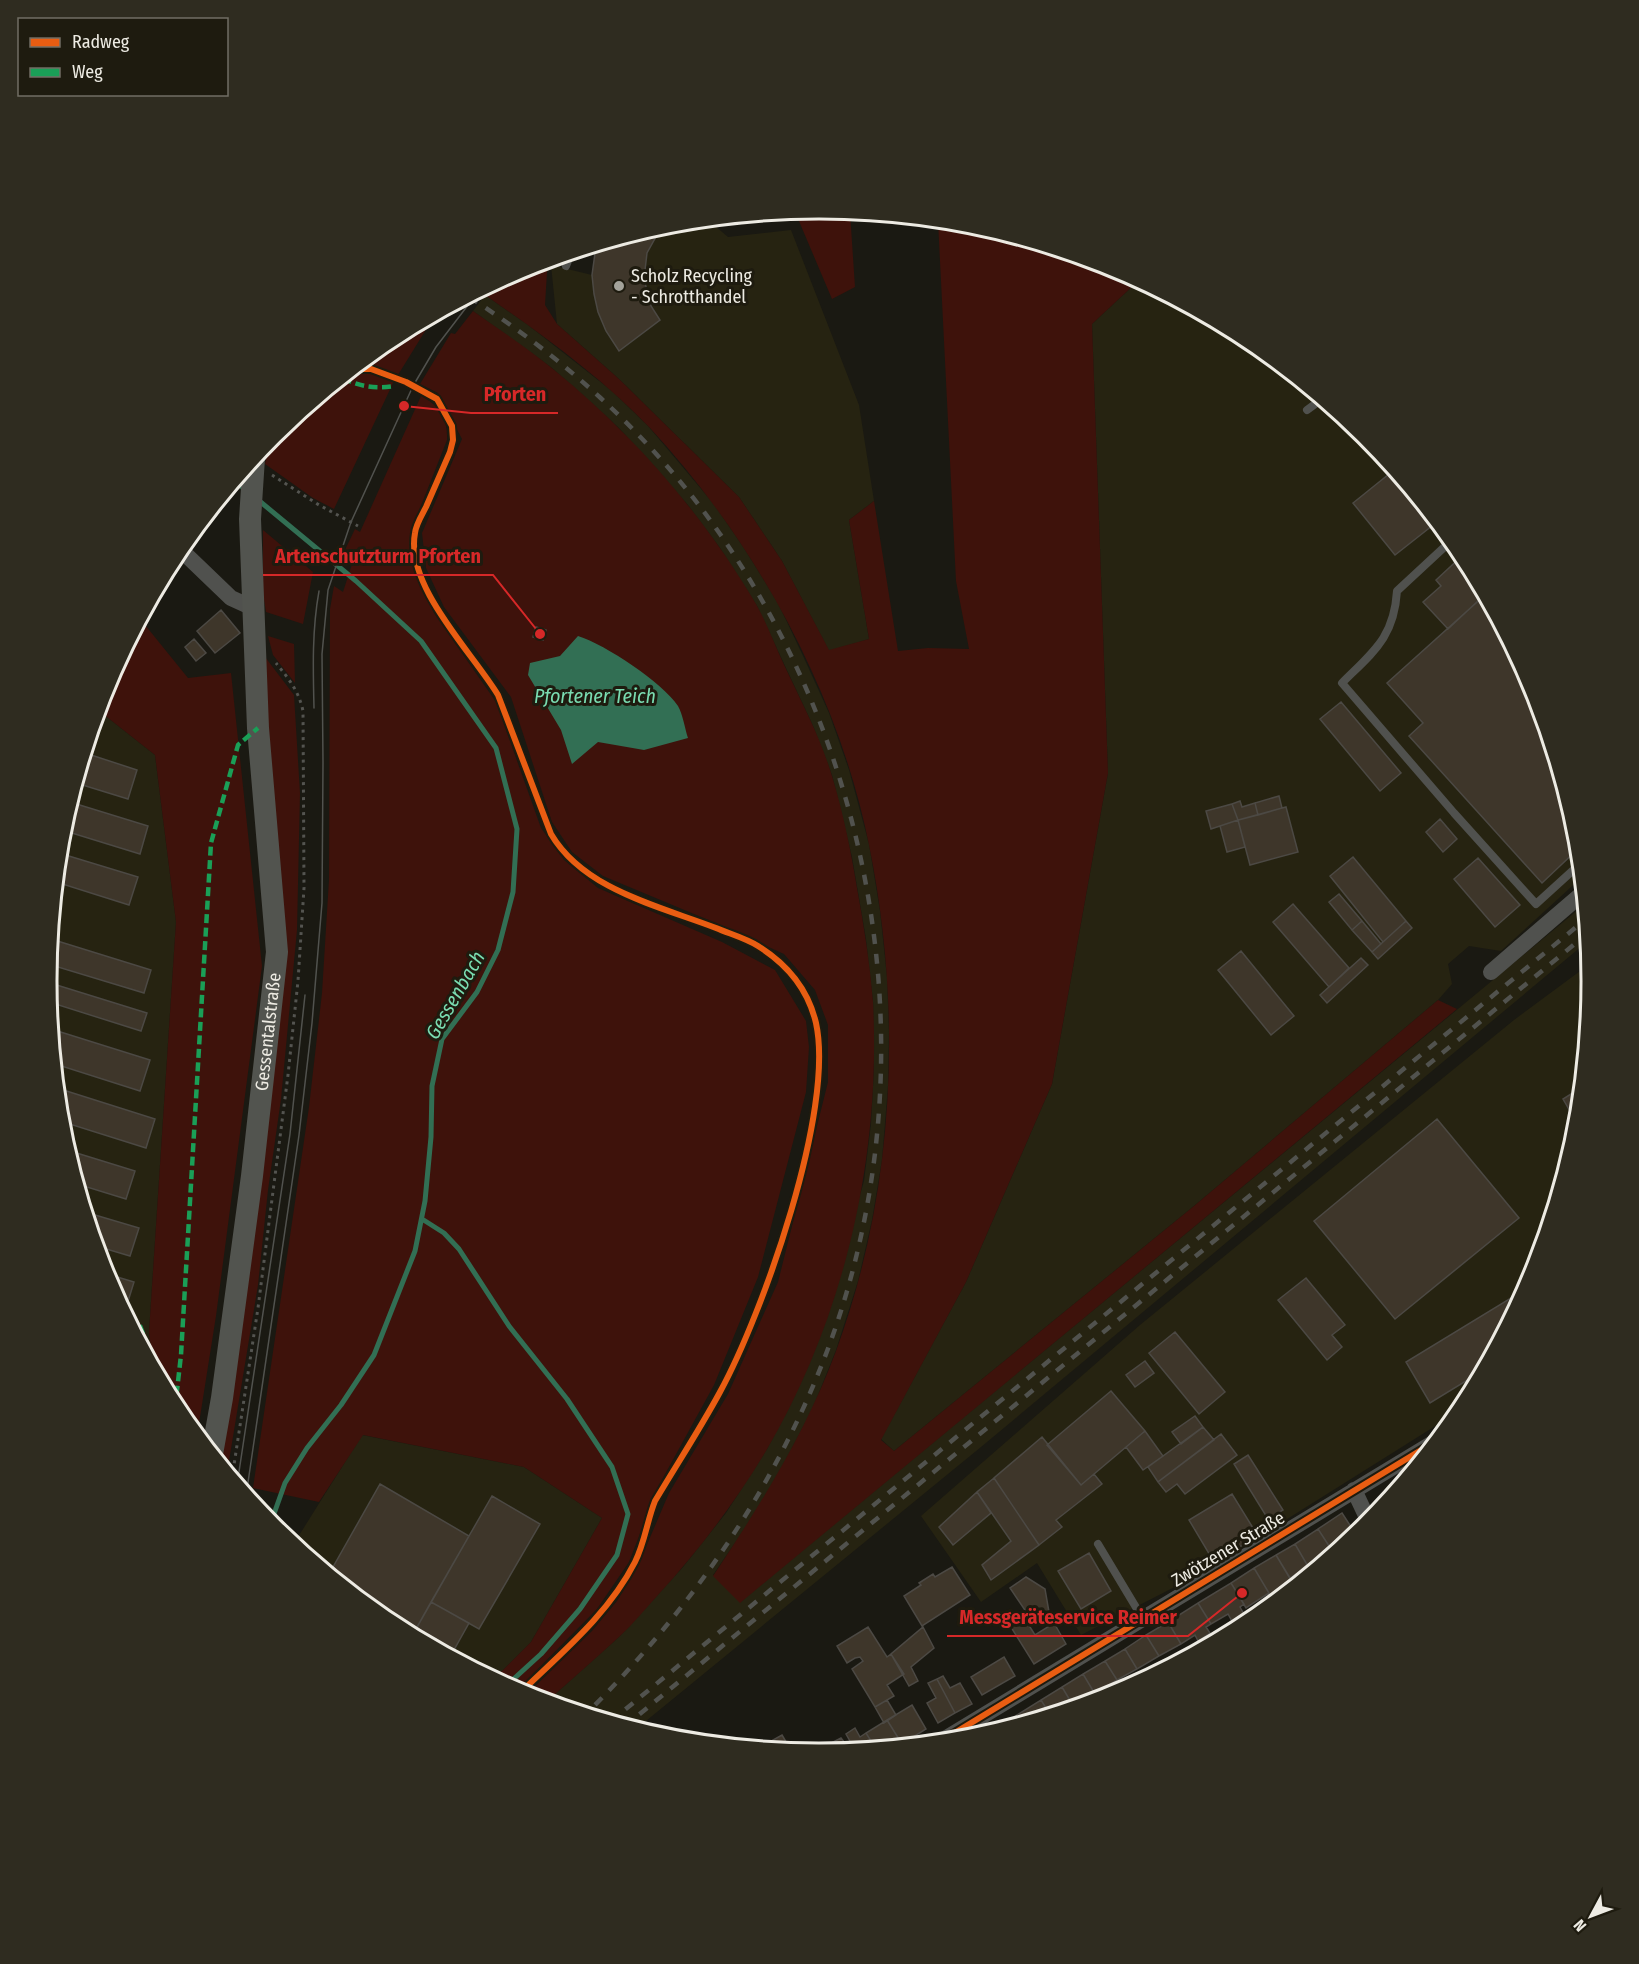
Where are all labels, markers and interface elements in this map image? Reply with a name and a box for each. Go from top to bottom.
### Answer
legend [18,18,228,96]
text: Radweg [72,31,130,53]
text: Weg [72,61,103,83]
place label: Scholz Recycling - Schrotthandel [631,265,752,308]
marker: Scholz Recycling - Schrotthandel [612,279,626,293]
callout: Pforten [471,375,558,413]
text: Pforten [484,382,546,406]
callout: Artenschutzturm Pforten [263,537,493,575]
text: Artenschutzturm Pforten [274,544,481,568]
water label: Pfortener Teich [534,684,656,708]
water label: Gessenbach [420,947,490,1043]
street label: Gessentalstraße [251,972,286,1092]
street label: Zwötzener Straße [1167,1507,1289,1591]
callout: Messgeräteservice Reimer [947,1598,1188,1636]
text: Messgeräteservice Reimer [959,1605,1177,1629]
north arrow [1561,1886,1621,1946]
text: N [1570,1916,1590,1935]

